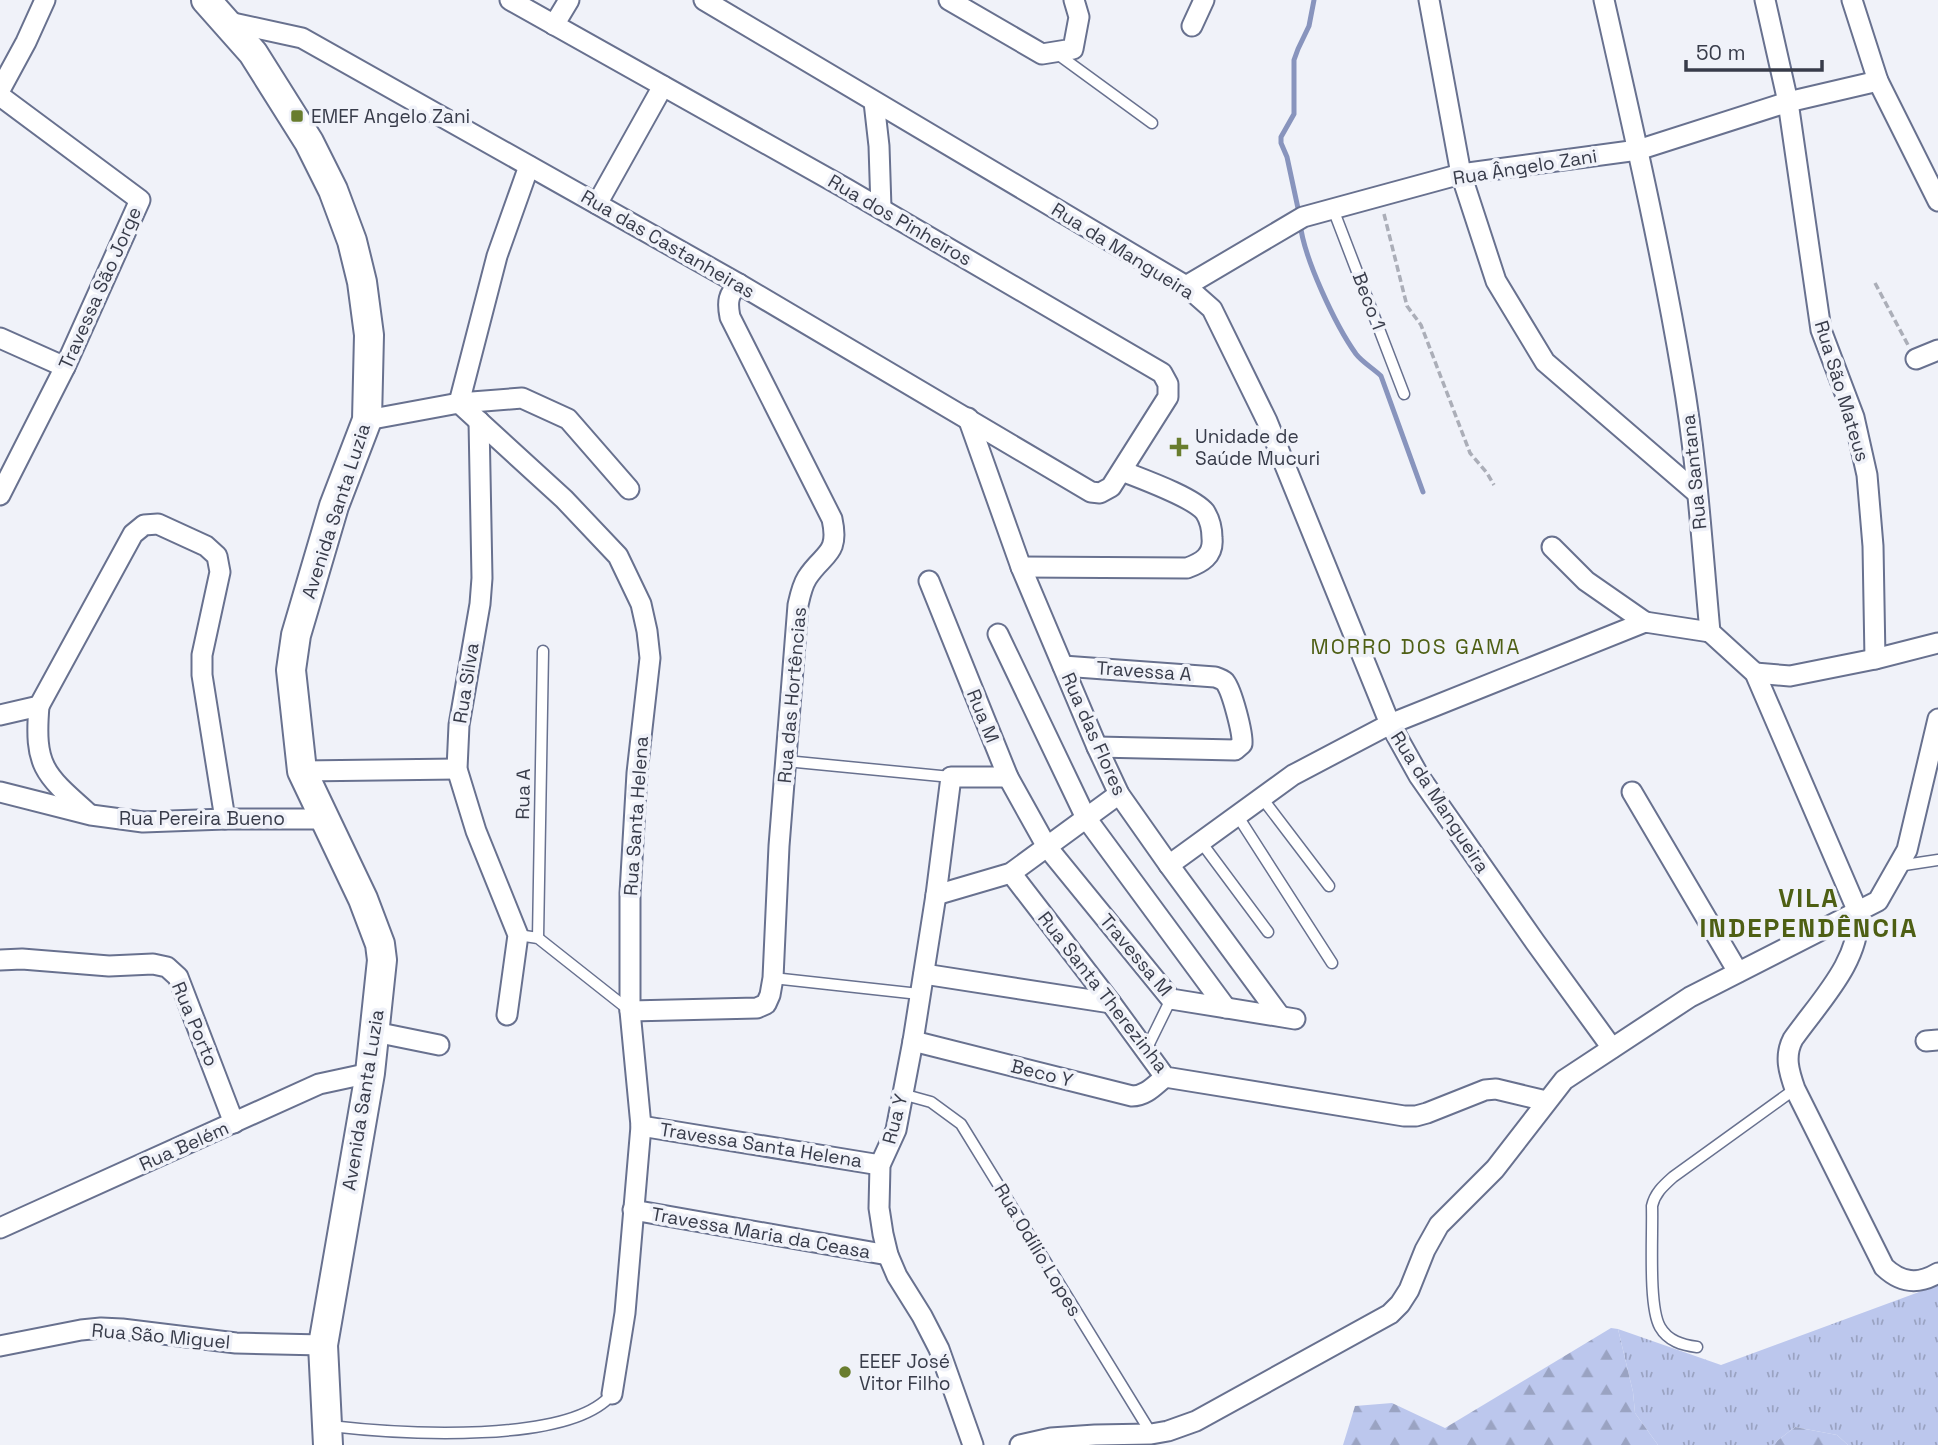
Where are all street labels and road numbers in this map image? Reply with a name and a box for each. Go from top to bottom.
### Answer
street label: Rua Ângelo Zani [1451,143,1599,191]
street label: Rua dos Pinheiros [824,169,976,271]
street label: Rua das Castanheiras [577,184,759,304]
street label: Rua da Mangueira [1047,197,1199,305]
street label: Travessa São Jorge [53,203,147,373]
street label: Beco 1 [1347,269,1391,333]
street label: Rua São Mateus [1809,317,1875,465]
street label: Rua Santana [1676,413,1712,531]
street label: Avenida Santa Luzia [296,420,376,602]
street label: Rua das Hortências [772,606,812,784]
street label: Rua Silva [447,641,485,725]
street label: Travessa A [1095,655,1193,687]
street label: Rua das Flores [1056,669,1132,799]
street label: Rua M [961,685,1005,747]
street label: Rua da Mangueira [1385,726,1495,878]
street label: Rua Santa Helena [618,735,654,897]
street label: Rua A [510,768,536,820]
street label: Rua Pereira Bueno [119,806,285,831]
street label: Rua Santa Therezinha [1032,906,1174,1078]
street label: Travessa M [1094,909,1178,1001]
street label: Rua Porto [166,978,224,1070]
street label: Avenida Santa Luzia [336,1008,390,1192]
street label: Beco Y [1008,1053,1076,1093]
street label: Rua Y [876,1091,914,1147]
street label: Rua Belém [135,1115,233,1177]
street label: Travessa Santa Helena [658,1117,864,1173]
street label: Rua Odílio Lopes [989,1179,1087,1321]
street label: Travessa Maria da Ceasa [649,1201,873,1265]
street label: Rua São Miguel [91,1317,231,1355]

